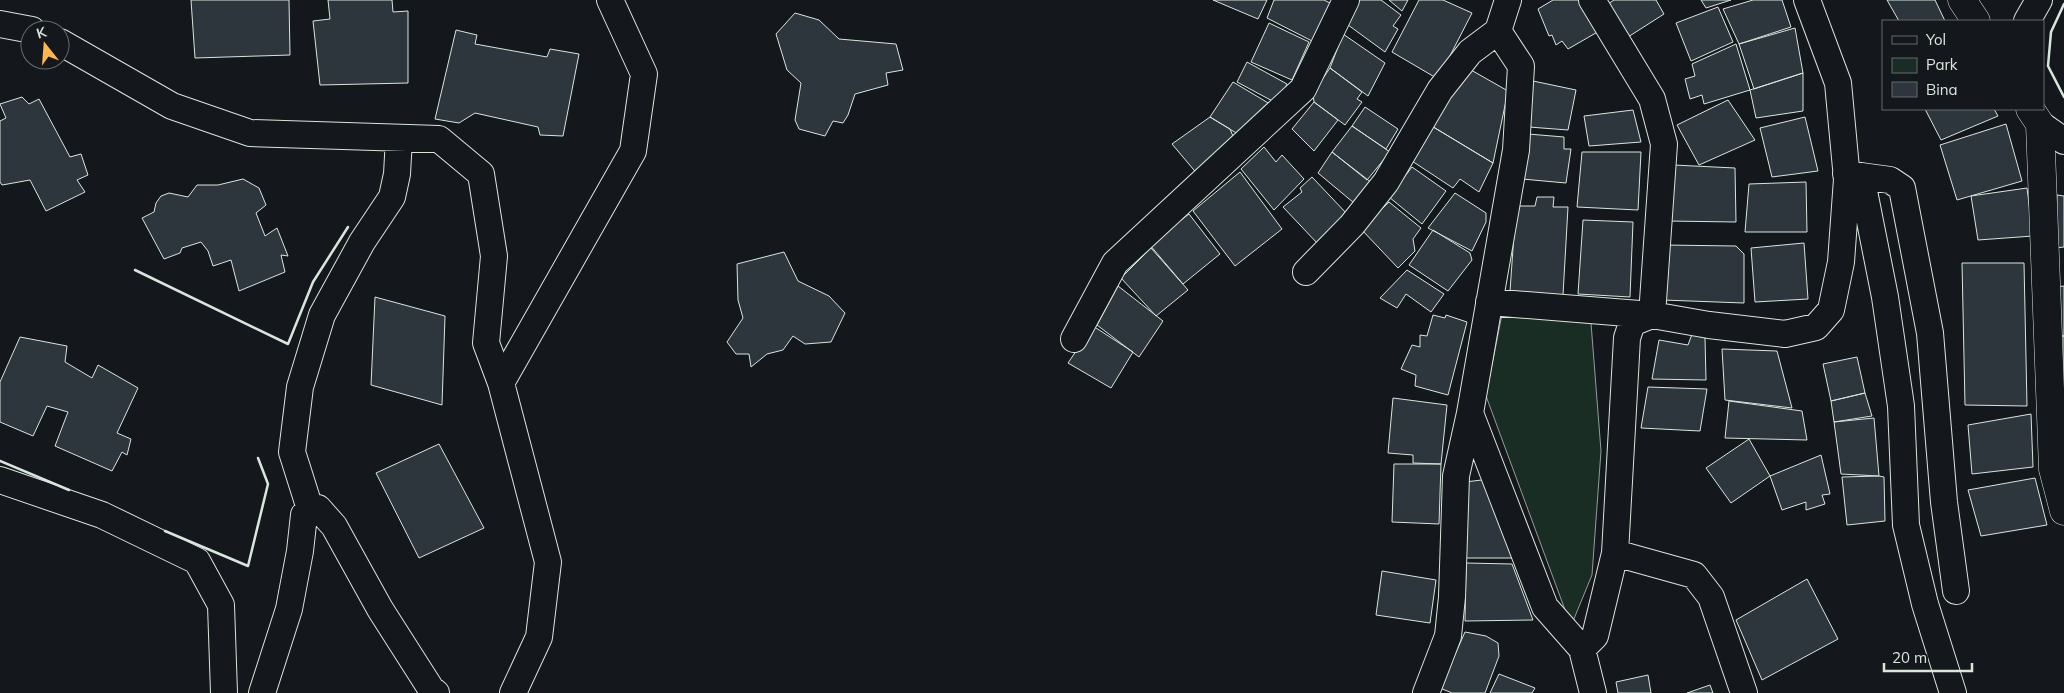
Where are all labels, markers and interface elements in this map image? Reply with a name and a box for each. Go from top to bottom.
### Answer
north arrow [20,20,70,70]
legend [1882,20,2044,110]
text: K [34,22,49,43]
text: Yol [1925,30,1946,49]
text: Park [1926,55,1958,74]
text: Bina [1926,80,1958,99]
scale bar [1884,640,1972,672]
text: 20 m [1892,648,1927,667]

